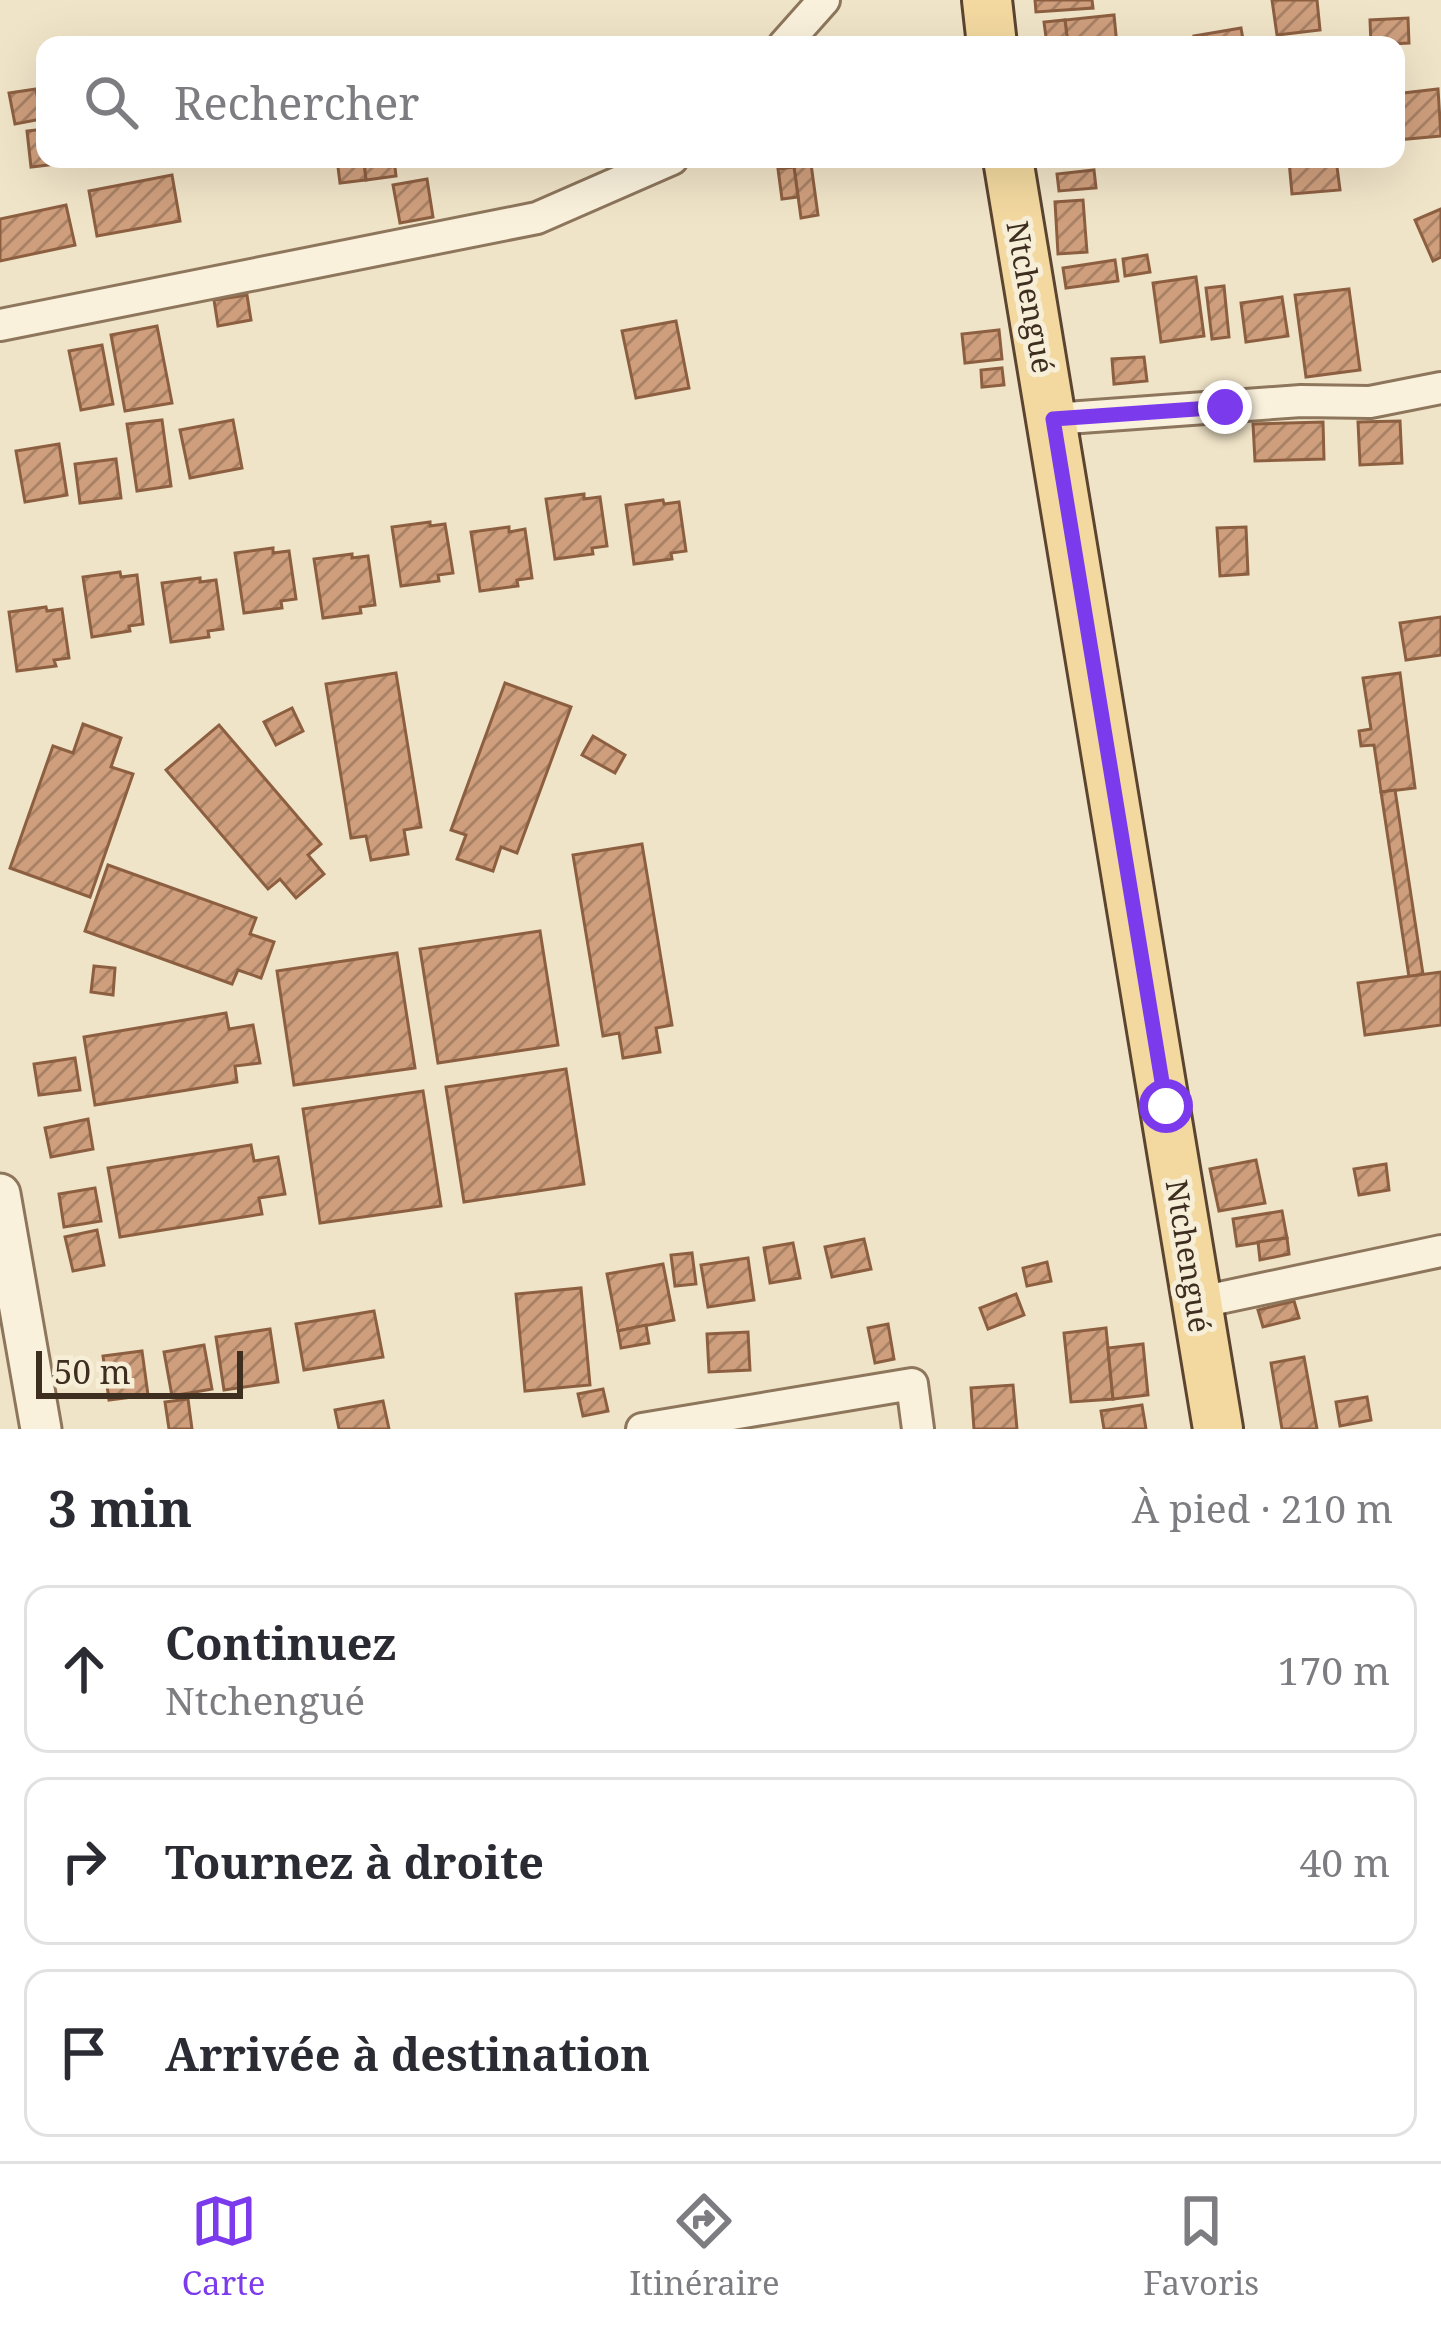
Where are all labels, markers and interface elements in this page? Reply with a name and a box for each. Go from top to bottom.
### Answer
search box [36,36,1405,168]
icon: search [78,69,144,135]
text: Rechercher [174,72,420,133]
street label: Ntchengué [997,218,1065,376]
route end [1198,380,1252,434]
route start [1139,1079,1193,1133]
street label: Ntchengué [1157,1177,1221,1335]
scale bar [36,1345,243,1398]
text: 50 m [54,1349,131,1394]
text: 3 min [48,1472,192,1542]
text: À pied · 210 m [1132,1481,1393,1534]
text: Continuez [165,1612,396,1673]
icon: ahead [51,1636,117,1702]
text: 170 m [1278,1643,1390,1696]
text: Ntchengué [165,1673,365,1726]
icon: right [51,1828,117,1894]
text: Tournez à droite [165,1831,544,1892]
text: 40 m [1299,1835,1390,1888]
icon: arrive [51,2020,117,2086]
text: Arrivée à destination [165,2023,650,2084]
tab: Carte [182,2188,265,2305]
tab: Itinéraire [629,2188,780,2305]
tab: Favoris [1143,2188,1259,2305]

